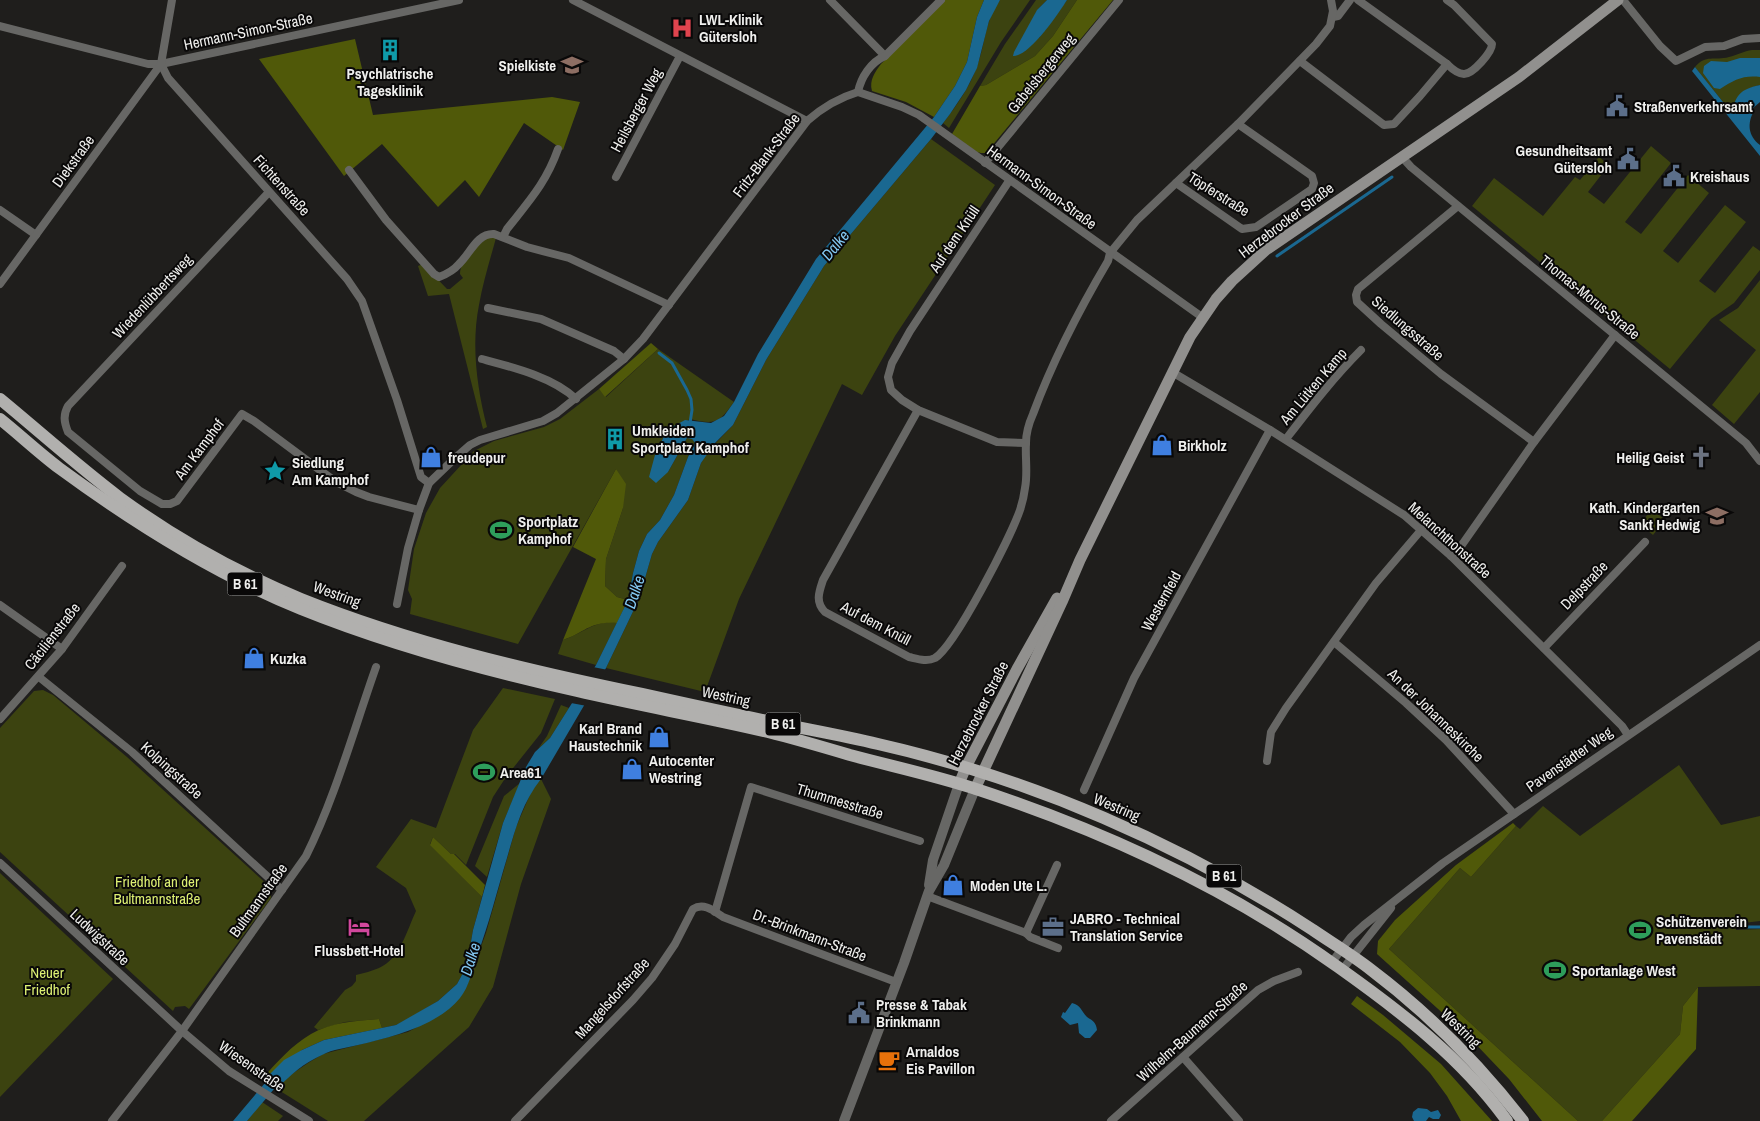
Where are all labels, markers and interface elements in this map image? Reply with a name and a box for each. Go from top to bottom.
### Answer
street label: Hermann-Simon-Straße [182,7,315,55]
place label: LWL-Klinik Gütersloh [699,9,763,47]
hospital icon: LWL-Klinik Gütersloh [669,15,695,41]
street label: Gabelsbergerweg [1002,29,1080,117]
building icon: Psychlatrische Tagesklinik [377,37,403,63]
school or university icon: Spielkiste [559,52,585,78]
place label: Spielkiste [499,55,556,76]
place label: Psychlatrische Tagesklinik [347,63,434,101]
street label: Heilsberger Weg [605,64,667,156]
public building icon: Straßenverkehrsamt [1604,93,1630,119]
place label: Straßenverkehrsamt [1634,96,1753,117]
street label: Fritz-Blank-Straße [727,108,805,201]
street label: Diekstraße [47,130,99,192]
street label: Hermann-Simon-Straße [983,140,1101,234]
place label: Gesundheitsamt Gütersloh [1516,140,1612,178]
public building icon: Gesundheitsamt Gütersloh [1615,146,1641,172]
street label: Fichtenstraße [249,150,315,220]
public building icon: Kreishaus [1661,163,1687,189]
place label: Kreishaus [1690,166,1750,187]
street label: Töpferstraße [1184,167,1254,221]
street label: Herzebrocker Straße [1234,177,1338,263]
street label: Auf dem Knüll [923,201,984,277]
water label: Dalke [816,225,854,265]
street label: Wiedenlübbertsweg [107,249,197,343]
street label: Thomas-Morus-Straße [1535,250,1645,344]
street label: Siedlungsstraße [1367,291,1449,365]
street label: Am Lütken Kamp [1274,343,1351,430]
street label: Am Kamphof [169,414,229,485]
place label: Umkleiden Sportplatz Kamphof [632,420,750,458]
building icon: Umkleiden Sportplatz Kamphof [602,426,628,452]
shop icon: Birkholz [1149,432,1175,458]
place label: Birkholz [1178,435,1227,456]
shop icon: freudepur [418,444,444,470]
church icon: Heilig Geist [1688,444,1714,470]
place label: freudepur [448,447,506,468]
place label: Heilig Geist [1616,447,1684,468]
place label: Siedlung Am Kamphof [292,452,369,490]
place icon: Siedlung Am Kamphof [262,458,288,484]
street label: Melanchthonstraße [1404,497,1496,583]
place label: Kath. Kindergarten Sankt Hedwig [1589,497,1700,535]
school or university icon: Kath. Kindergarten Sankt Hedwig [1704,503,1730,529]
place label: Sportplatz Kamphof [518,511,578,549]
sports icon: Sportplatz Kamphof [488,517,514,543]
street label: Delpstraße [1556,556,1613,614]
street label: Westernfeld [1136,567,1186,635]
road number: B 61 [228,572,262,596]
water label: Dalke [618,573,650,611]
street label: Westring [310,576,364,612]
street label: Auf dem Knüll [836,595,915,650]
street label: Cäcilienstraße [19,598,85,674]
shop icon: Kuzka [241,645,267,671]
place label: Kuzka [270,648,306,669]
street label: Herzebrocker Straße [943,657,1013,769]
street label: An der Johanneskirche [1382,663,1489,767]
street label: Westring [700,681,752,711]
road number: B 61 [766,712,800,736]
place label: Karl Brand Haustechnik [569,718,642,756]
street label: Pavenstädter Weg [1522,721,1617,797]
shop icon: Karl Brand Haustechnik [646,724,672,750]
street label: Kolpingstraße [137,737,208,804]
place label: Autocenter Westring [649,750,714,788]
shop icon: Autocenter Westring [619,756,645,782]
sports icon: Area61 [471,759,497,785]
place label: Area61 [500,762,541,783]
street label: Thummesstraße [794,778,886,824]
street label: Westring [1090,788,1144,826]
street label: Bultmannstraße [224,859,292,941]
road number: B 61 [1206,864,1242,888]
park label: Friedhof an der Bultmannstraße [114,871,201,909]
shop icon: Moden Ute L. [940,872,966,898]
place label: Moden Ute L. [970,875,1047,896]
street label: Ludwigstraße [66,904,135,970]
street label: Dr.-Brinkmann-Straße [750,904,870,966]
place label: JABRO - Technical Translation Service [1070,908,1183,946]
place label: Schützenverein Pavenstädt [1656,911,1747,949]
hotel icon: Flussbett-Hotel [346,914,372,940]
office icon: JABRO - Technical Translation Service [1040,914,1066,940]
sports icon: Schützenverein Pavenstädt [1627,917,1653,943]
place label: Flussbett-Hotel [314,940,404,961]
water label: Dalke [455,940,485,978]
street label: Mangelsdorfstraße [570,953,654,1043]
sports icon: Sportanlage West [1542,957,1568,983]
place label: Sportanlage West [1572,960,1676,981]
park label: Neuer Friedhof [24,962,70,1000]
street label: Wilhelm-Baumann-Straße [1132,976,1252,1086]
place label: Presse & Tabak Brinkmann [876,994,967,1032]
public building icon: Presse & Tabak Brinkmann [846,1000,872,1026]
street label: Westring [1436,1003,1486,1053]
street label: Wiesenstraße [215,1035,290,1097]
place label: Arnaldos Eis Pavillon [906,1041,975,1079]
cafe icon: Arnaldos Eis Pavillon [876,1047,902,1073]

